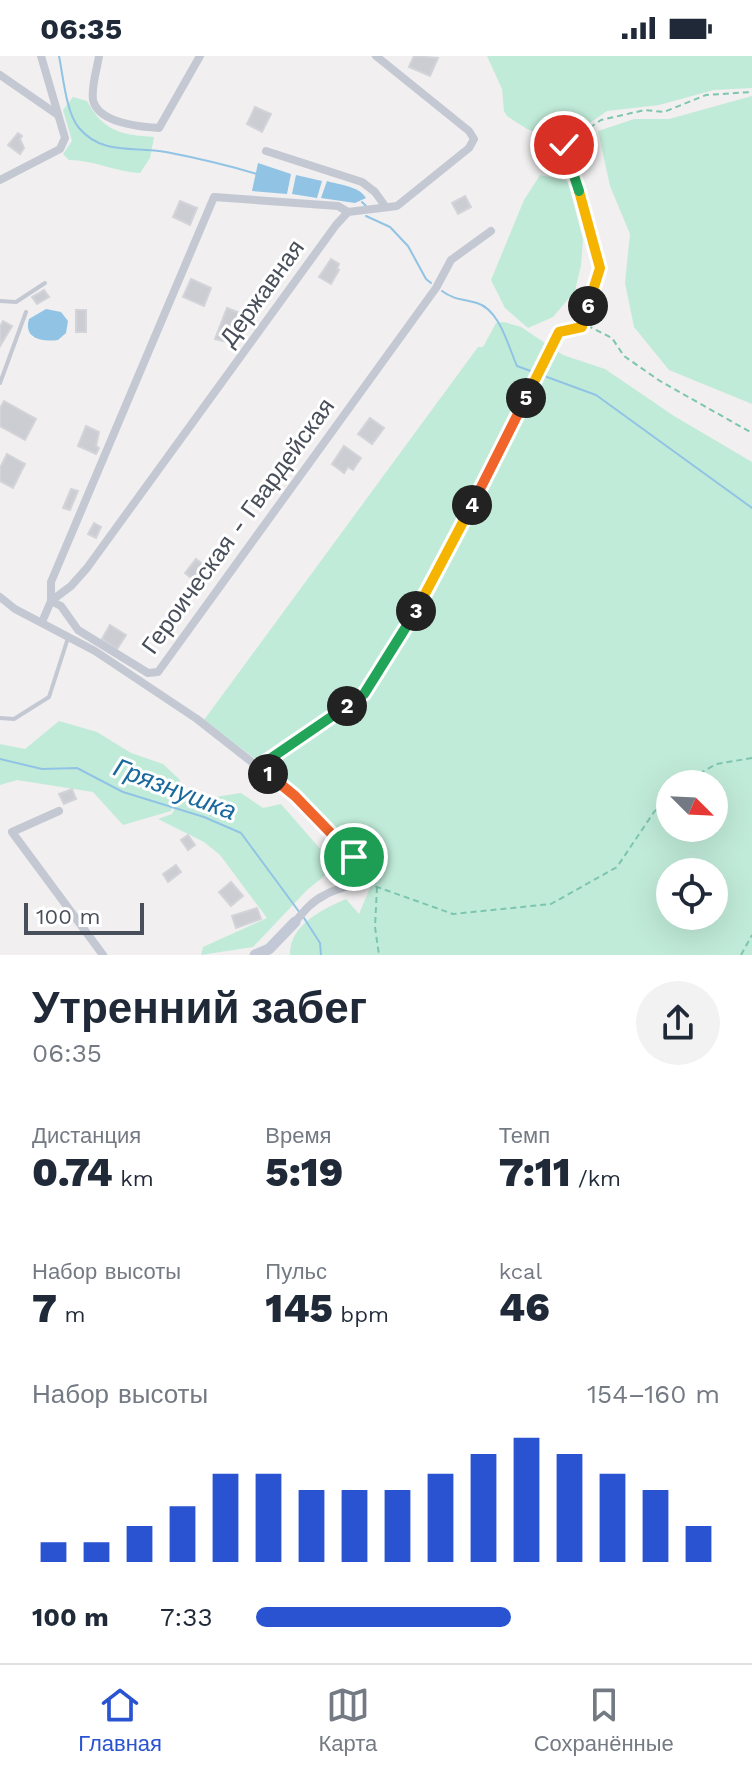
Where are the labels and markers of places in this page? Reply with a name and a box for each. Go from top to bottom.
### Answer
pin [530,111,598,179]
pin: 6 [568,286,608,326]
pin: 5 [506,378,546,418]
pin: 4 [452,485,492,525]
pin: 3 [396,591,436,631]
pin: 2 [327,686,367,726]
pin: 1 [248,754,288,794]
pin [320,823,388,891]

